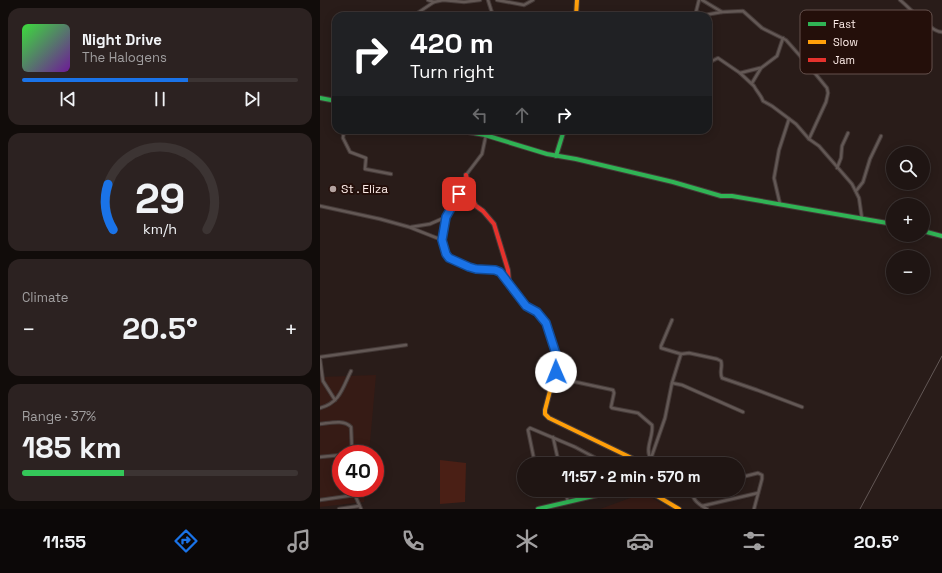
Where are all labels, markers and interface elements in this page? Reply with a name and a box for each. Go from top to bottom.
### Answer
legend [800,10,932,74]
text: Fast [833,17,856,31]
text: 420 m [410,25,494,61]
icon: right [344,28,396,80]
text: Night Drive [82,30,162,49]
text: Slow [833,35,858,49]
text: The Halogens [82,49,167,66]
text: Jam [833,53,855,67]
text: Turn right [410,60,494,83]
icon: previous [57,88,79,110]
icon: pause [149,88,171,110]
icon: next [241,88,263,110]
icon: left [469,104,491,126]
icon: ahead [511,104,533,126]
icon: right [553,104,575,126]
map controls [886,146,930,294]
button: search [886,146,930,190]
text: 29 [135,172,185,225]
pin [442,177,476,211]
place label: St . Eliza [341,181,388,197]
icon: arrive [448,183,470,205]
marker: St . Eliza [328,184,338,194]
button: + [886,198,930,242]
text: km/h [143,219,177,237]
button: − [886,250,930,294]
text: Climate [22,289,68,306]
text: 20.5° [122,309,198,348]
text: − [22,315,36,343]
text: + [284,315,298,343]
position arrow [535,351,577,393]
text: Range · 37% [22,408,96,425]
text: 185 km [22,428,122,467]
speed limit sign: 40 [332,445,384,497]
text: 11:57 · 2 min · 570 m [561,467,701,486]
icon: directions [172,527,200,555]
icon: music [285,527,313,555]
icon: phone [399,527,427,555]
icon: climate [513,527,541,555]
icon: car [626,527,654,555]
icon: filters [740,527,768,555]
text: 11:55 [43,530,86,553]
text: 20.5° [854,530,899,553]

